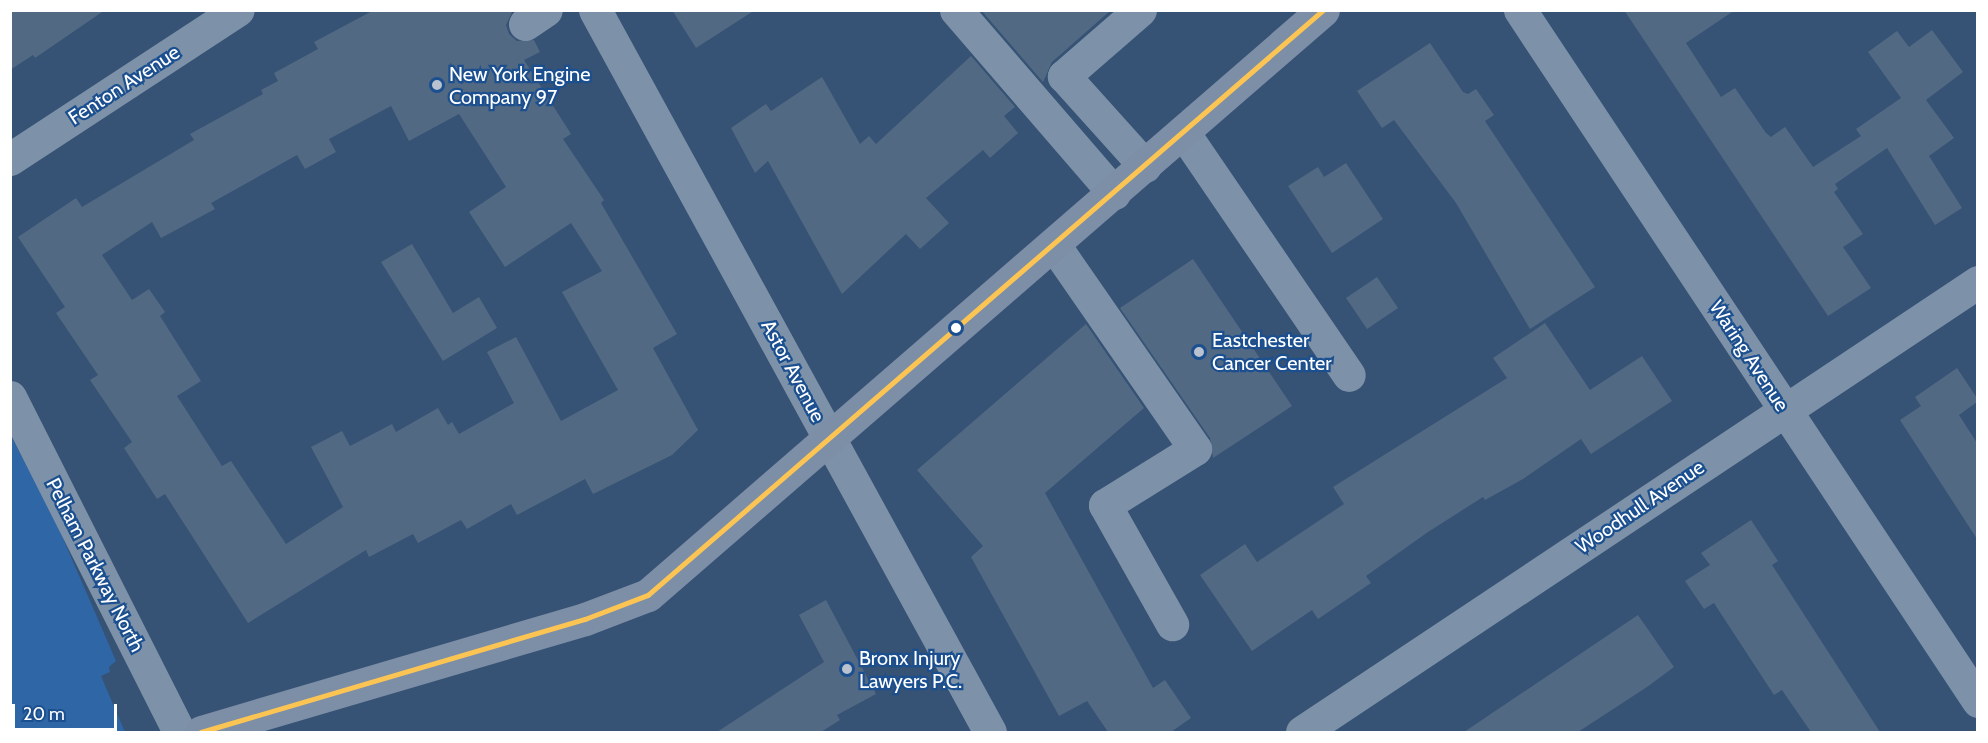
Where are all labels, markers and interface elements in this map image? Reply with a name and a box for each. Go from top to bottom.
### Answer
street label: Fenton Avenue [64,40,184,130]
place label: New York Engine Company 97 [449,62,591,109]
marker: New York Engine Company 97 [430,78,444,92]
street label: Waring Avenue [1704,296,1794,416]
street label: Astor Avenue [756,316,830,426]
unlabelled marker [950,322,962,334]
place label: Eastchester Cancer Center [1212,328,1332,375]
marker: Eastchester Cancer Center [1190,343,1208,361]
street label: Woodhull Avenue [1571,455,1709,559]
street label: Pelham Parkway North [41,474,149,656]
place label: Bronx Injury Lawyers P.C. [859,646,962,693]
marker: Bronx Injury Lawyers P.C. [840,662,854,676]
scale bar [15,692,120,730]
text: 20 m [23,703,65,725]

